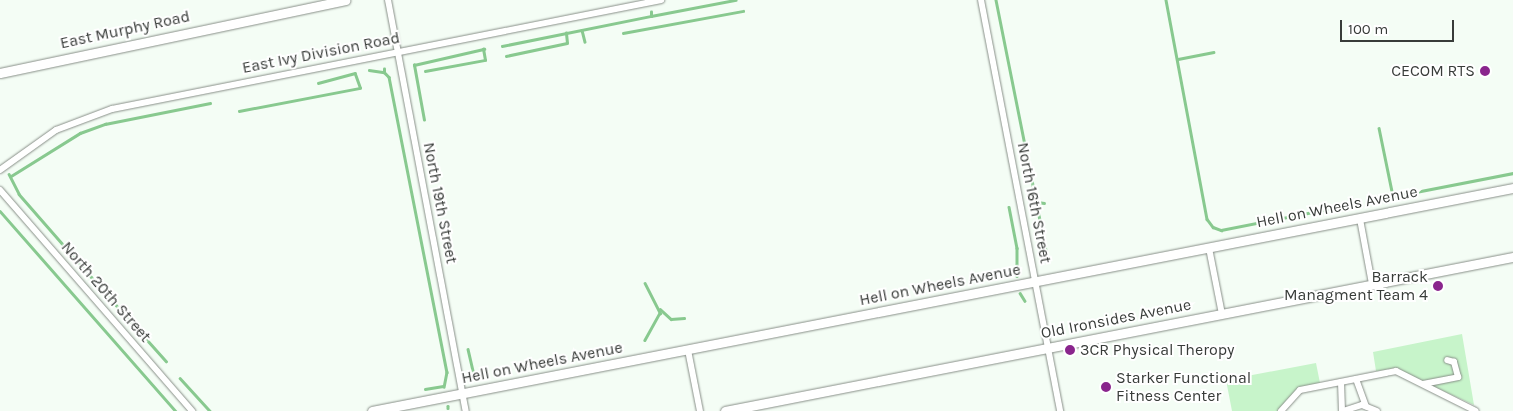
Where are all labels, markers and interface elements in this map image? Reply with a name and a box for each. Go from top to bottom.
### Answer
street label: East Murphy Road [58,7,192,53]
scale bar [1343,10,1457,42]
text: 100 m [1348,20,1388,38]
street label: East Ivy Division Road [241,28,401,78]
place label: CECOM RTS [1391,61,1475,81]
marker: CECOM RTS [1479,65,1491,77]
street label: North 19th Street [419,141,461,265]
street label: North 16th Street [1013,141,1055,265]
street label: Hell on Wheels Avenue [1255,182,1419,232]
street label: North 20th Street [57,238,155,346]
street label: Hell on Wheels Avenue [858,260,1022,310]
place label: Barrack Managment Team 4 [1284,267,1428,305]
marker: Barrack Managment Team 4 [1432,280,1444,292]
street label: Old Ironsides Avenue [1039,295,1193,343]
street label: Hell on Wheels Avenue [460,338,624,388]
place label: 3CR Physical Theropy [1080,340,1235,360]
marker: 3CR Physical Theropy [1064,344,1076,356]
place label: Starker Functional Fitness Center [1116,368,1251,406]
marker: Starker Functional Fitness Center [1100,381,1112,393]

